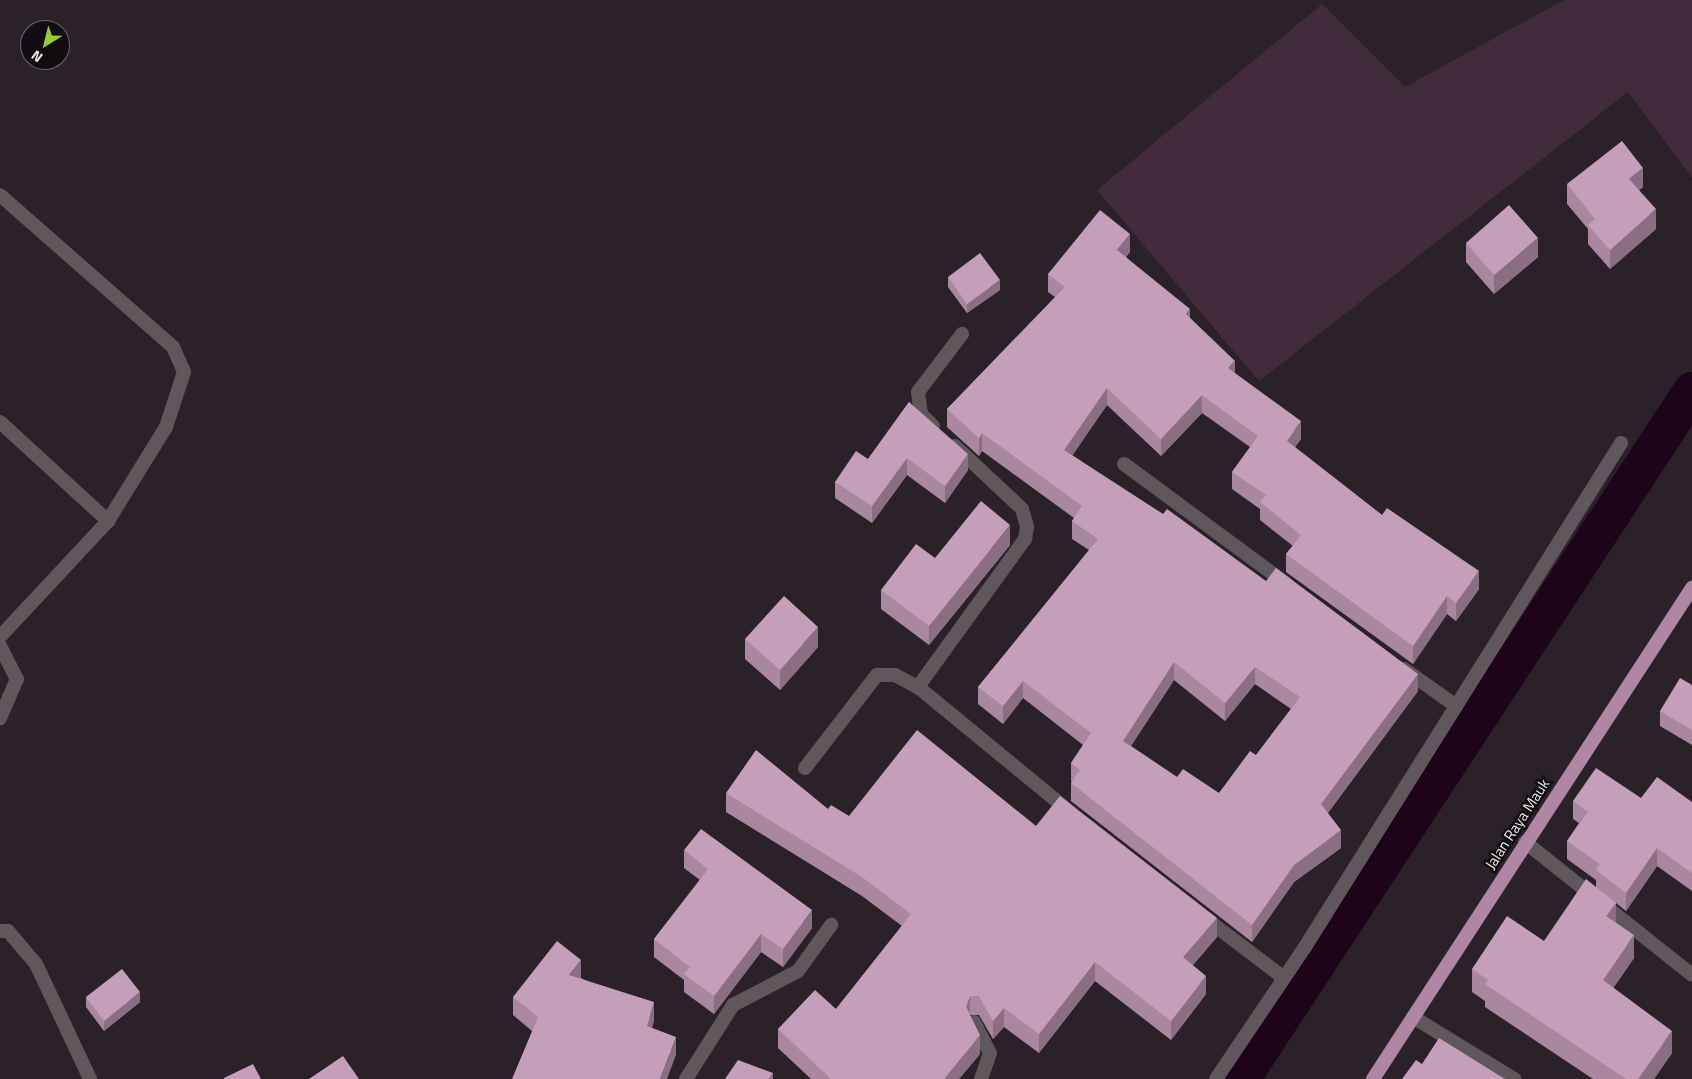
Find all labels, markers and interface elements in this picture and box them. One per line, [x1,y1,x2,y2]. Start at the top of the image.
north arrow [20,20,70,70]
text: N [26,45,47,68]
street label: Jalan Raya Mauk [1481,775,1553,873]

